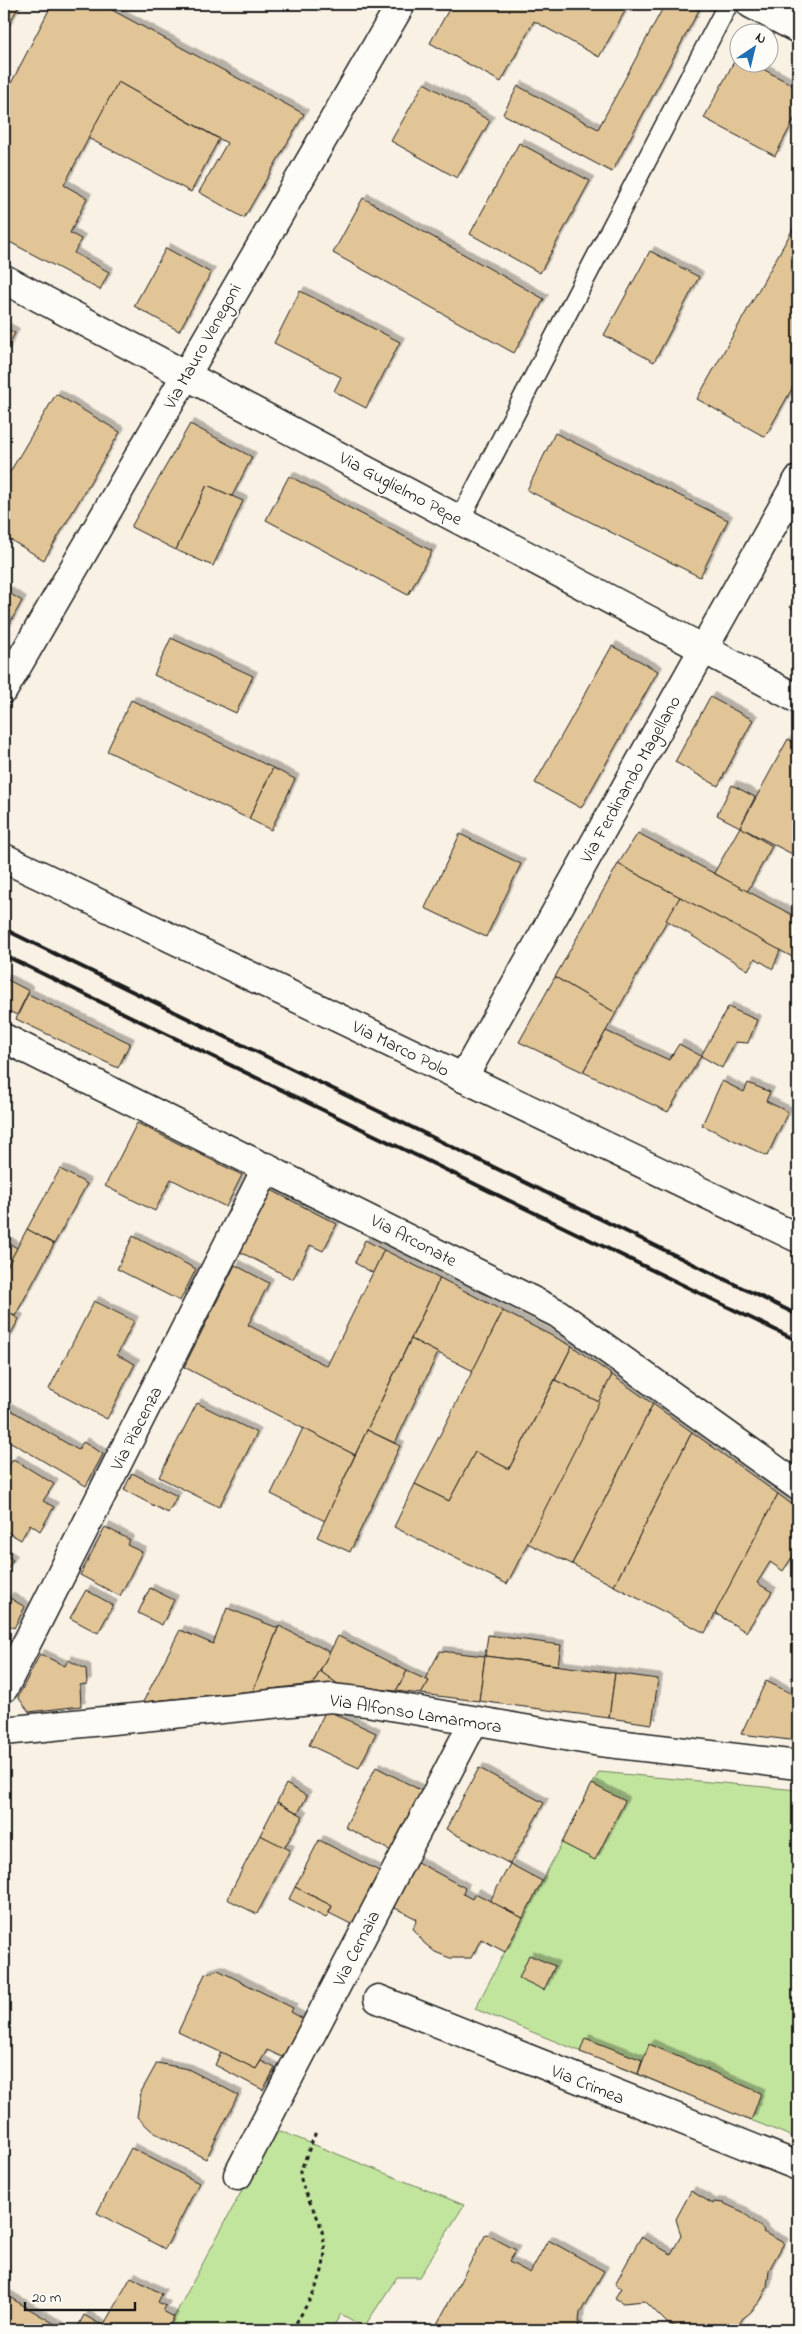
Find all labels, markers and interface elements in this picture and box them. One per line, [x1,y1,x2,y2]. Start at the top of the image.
north arrow [730,22,780,72]
text: N [751,27,770,50]
street label: Via Mauro Venegoni [158,279,250,416]
street label: Via Guglielmo Pepe [332,446,467,535]
street label: Via Ferdinando Magellano [574,692,690,870]
street label: Via Marco Polo [346,1015,453,1085]
street label: Via Arconate [365,1209,462,1275]
street label: Via Piacenza [105,1382,170,1476]
street label: Via Alfonso Lamarmora [327,1688,504,1741]
street label: Via Cernaia [327,1907,388,1992]
street label: Via Crimea [546,2059,628,2112]
scale bar [25,2279,135,2311]
text: 20 m [32,2287,62,2309]

